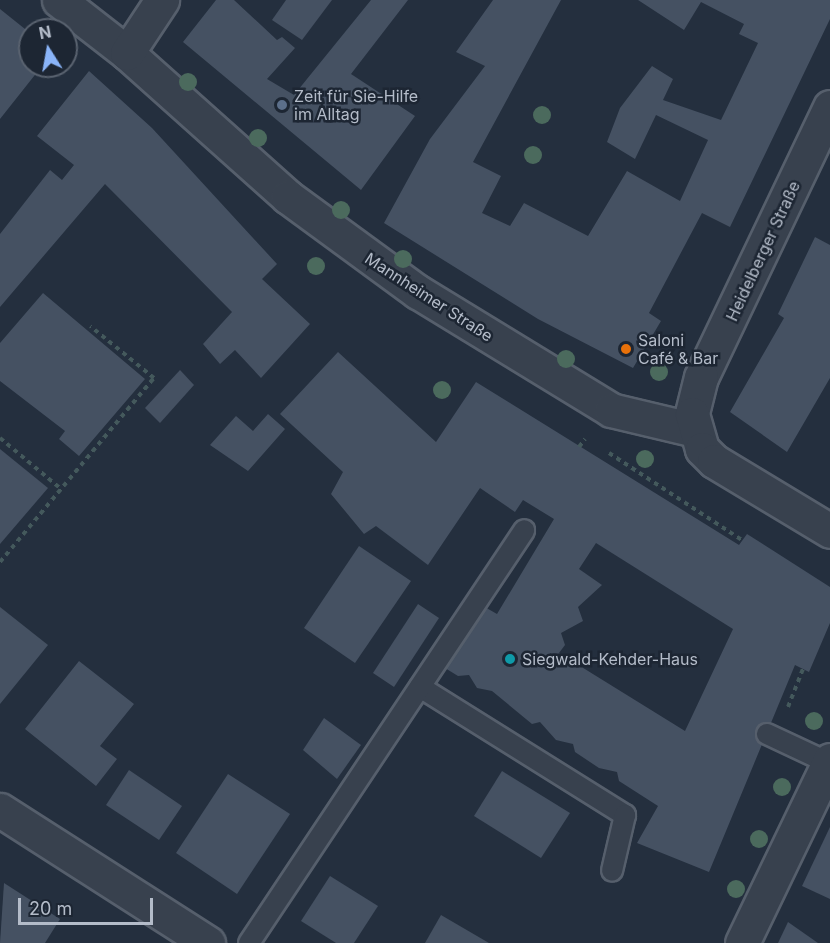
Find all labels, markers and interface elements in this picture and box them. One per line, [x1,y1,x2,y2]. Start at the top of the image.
north arrow [18,18,78,78]
text: N [37,21,53,43]
place label: Zeit für Sie-Hilfe im Alltag [294,86,418,124]
marker: Zeit für Sie-Hilfe im Alltag [275,98,289,112]
street label: Heidelberger Straße [722,178,804,324]
street label: Mannheimer Straße [361,248,497,346]
place label: Saloni Café & Bar [638,330,718,368]
marker: Saloni Café & Bar [619,342,633,356]
place label: Siegwald-Kehder-Haus [522,649,698,669]
marker: Siegwald-Kehder-Haus [503,652,517,666]
scale bar [21,886,156,924]
text: 20 m [29,898,72,919]

